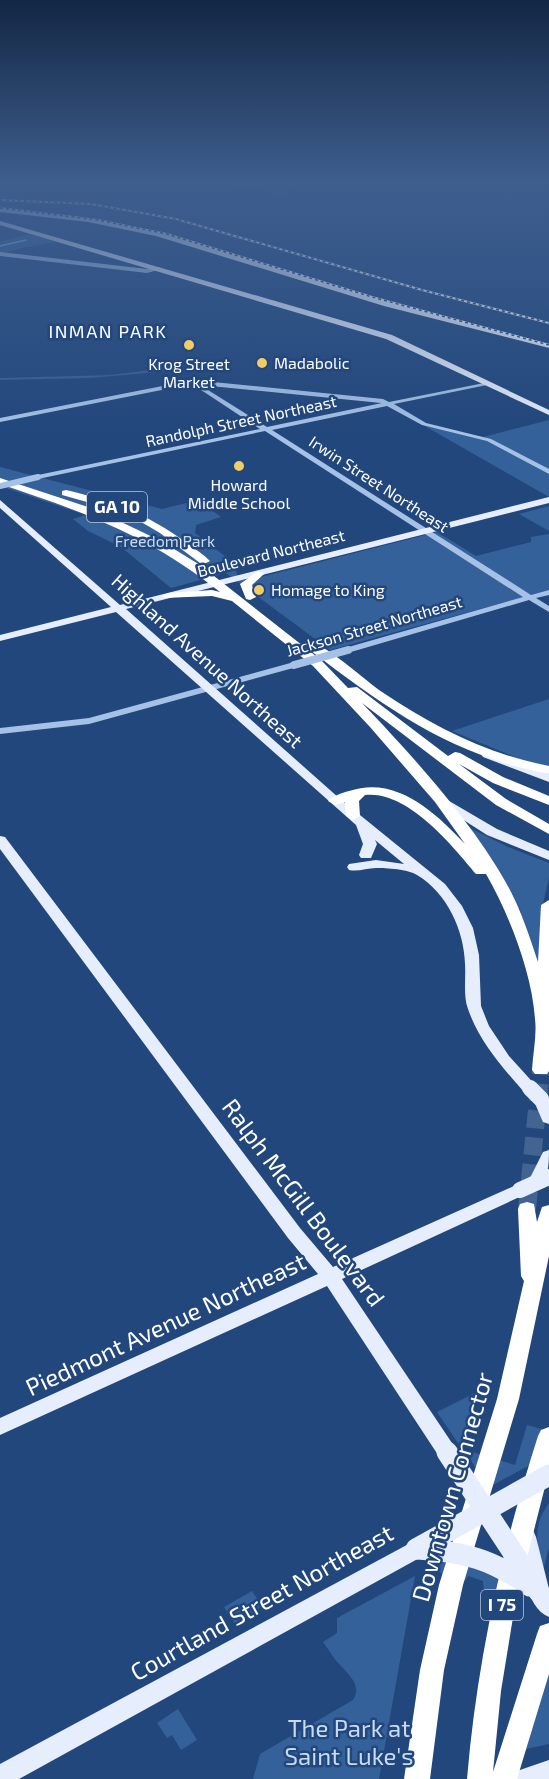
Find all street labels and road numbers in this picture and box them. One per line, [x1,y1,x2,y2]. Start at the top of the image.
street label: Randolph Street Northeast [144,391,338,450]
street label: Irwin Street Northeast [306,431,453,536]
road number: GA 10 [87,492,147,522]
street label: Boulevard Northeast [195,525,347,580]
street label: Highland Avenue Northeast [107,568,308,753]
street label: Jackson Street Northeast [284,591,464,660]
street label: Ralph McGill Boulevard [217,1093,392,1312]
street label: Piedmont Avenue Northeast [21,1246,310,1401]
street label: Downtown Connector [405,1368,498,1605]
street label: Courtland Street Northeast [125,1517,398,1686]
road number: I 75 [481,1590,523,1620]

